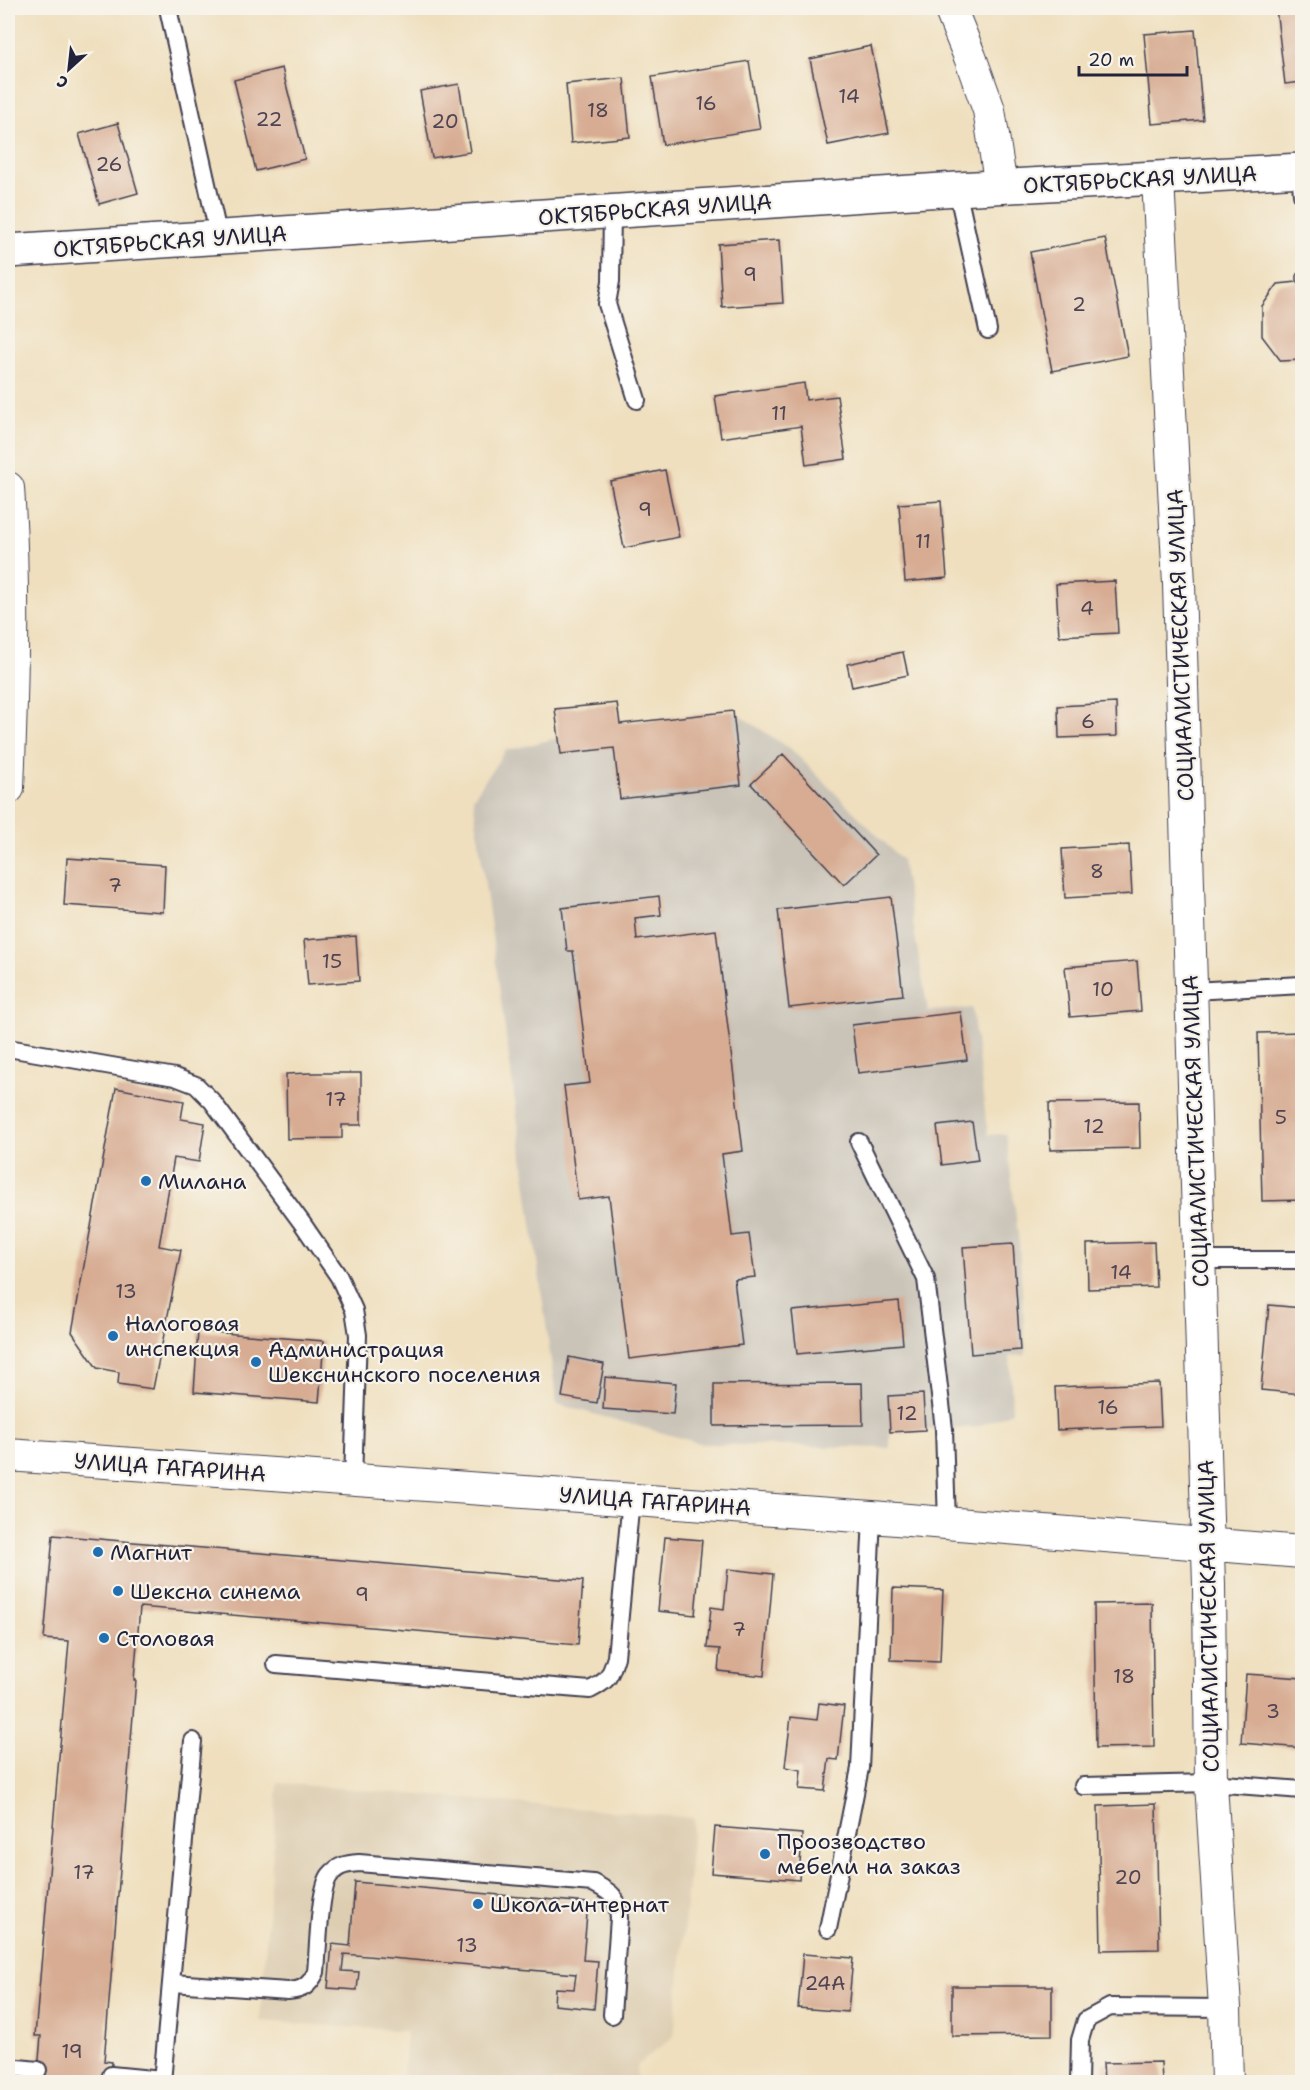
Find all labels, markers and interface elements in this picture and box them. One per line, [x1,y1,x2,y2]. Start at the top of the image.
north arrow [39,39,99,99]
scale bar [1079,39,1187,77]
text: 20 m [1088,48,1134,72]
text: С [53,70,72,94]
house number: 14 [838,83,860,109]
house number: 16 [695,90,717,116]
house number: 18 [587,97,609,123]
house number: 22 [256,106,283,132]
house number: 20 [431,108,459,134]
house number: 26 [95,151,123,177]
street label: ОКТЯБРЬСКАЯ УЛИЦА [1022,159,1258,200]
street label: ОКТЯБРЬСКАЯ УЛИЦА [537,187,773,232]
street label: ОКТЯБРЬСКАЯ УЛИЦА [52,219,288,264]
house number: 9 [743,261,757,287]
house number: 2 [1072,291,1086,317]
house number: 11 [771,400,787,426]
street label: СОЦИАЛИСТИЧЕСКАЯ УЛИЦА [1161,488,1200,802]
house number: 9 [638,496,652,522]
house number: 11 [915,528,931,554]
house number: 4 [1080,595,1094,621]
house number: 6 [1081,708,1095,734]
house number: 8 [1090,858,1104,884]
house number: 7 [108,872,122,898]
house number: 15 [322,948,342,974]
street label: СОЦИАЛИСТИЧЕСКАЯ УЛИЦА [1176,974,1215,1288]
house number: 10 [1092,976,1114,1002]
house number: 17 [325,1086,347,1112]
house number: 5 [1275,1104,1287,1130]
house number: 12 [1083,1113,1105,1139]
place label: Милана [158,1167,247,1196]
marker: Милана [139,1174,153,1188]
house number: 14 [1110,1259,1132,1285]
house number: 13 [115,1278,137,1304]
place label: Налоговая инспекция [125,1309,240,1363]
marker: Налоговая инспекция [106,1329,120,1343]
place label: Администрация Шекснинского поселения [268,1335,541,1389]
marker: Администрация Шекснинского поселения [249,1355,263,1369]
house number: 16 [1097,1394,1119,1420]
house number: 12 [896,1400,918,1426]
street label: УЛИЦА ГАГАРИНА [73,1446,267,1489]
street label: СОЦИАЛИСТИЧЕСКАЯ УЛИЦА [1191,1459,1226,1773]
street label: УЛИЦА ГАГАРИНА [558,1480,752,1523]
place label: Магнит [110,1538,193,1567]
marker: Магнит [91,1545,105,1559]
place label: Шексна синема [130,1577,301,1606]
house number: 9 [355,1581,369,1607]
marker: Шексна синема [111,1584,125,1598]
house number: 7 [732,1616,746,1642]
place label: Столовая [116,1624,215,1653]
marker: Столовая [97,1631,111,1645]
house number: 18 [1113,1663,1135,1689]
house number: 3 [1266,1698,1280,1724]
place label: Проозводство мебели на заказ [777,1827,961,1881]
marker: Проозводство мебели на заказ [758,1847,772,1861]
house number: 17 [73,1859,95,1885]
house number: 20 [1114,1864,1142,1890]
place label: Школа-интернат [490,1890,670,1919]
marker: Школа-интернат [471,1897,485,1911]
house number: 13 [456,1932,478,1958]
house number: 24А [804,1970,846,1996]
house number: 19 [61,2038,83,2064]

